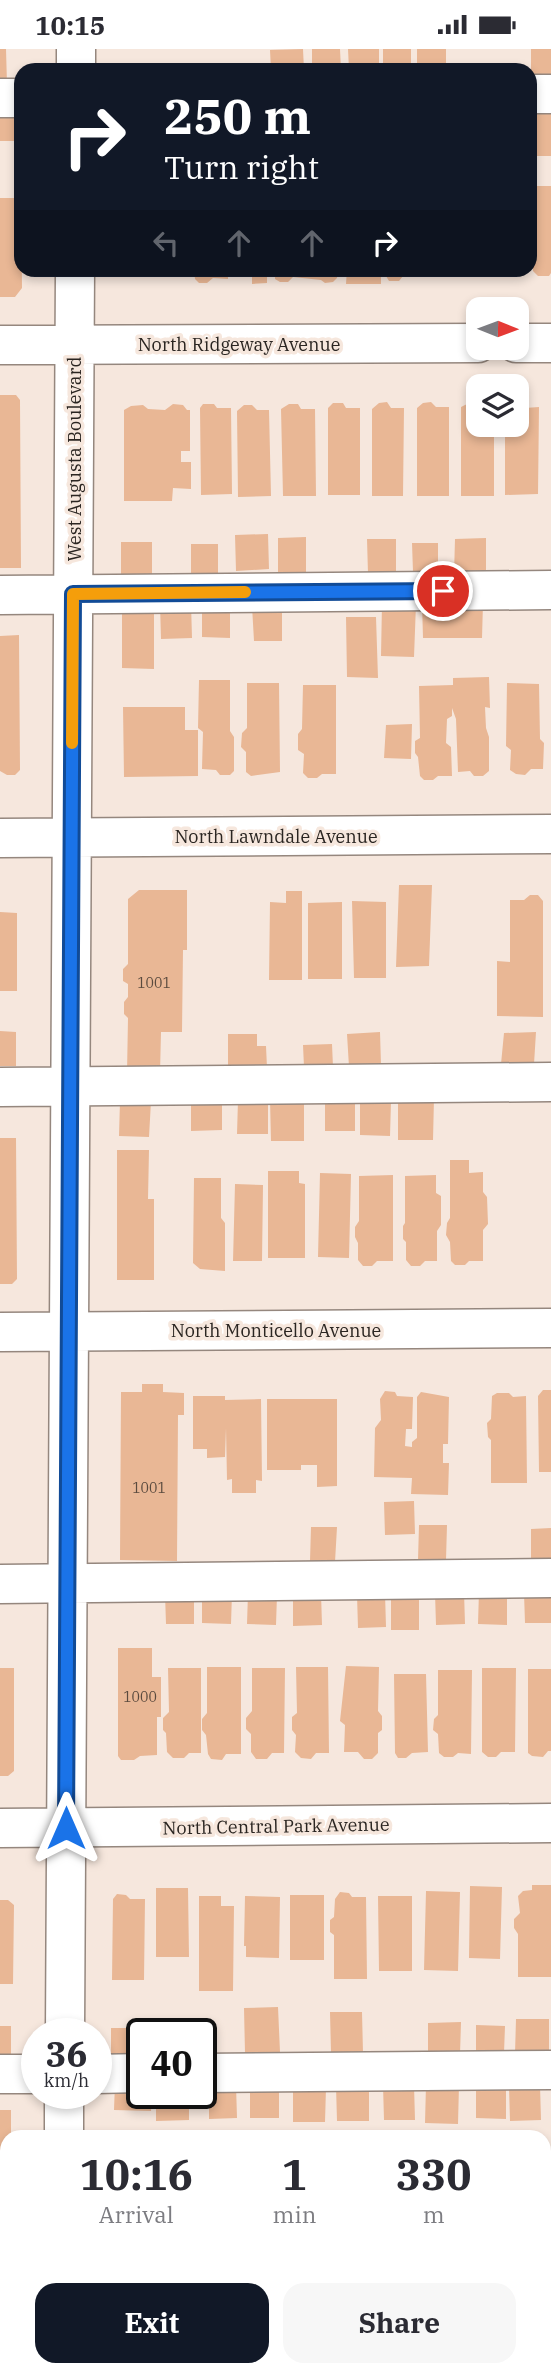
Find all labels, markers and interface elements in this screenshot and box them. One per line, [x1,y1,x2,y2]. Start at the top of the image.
text: 10:15 [35,8,105,42]
text: 250 m [164,84,311,147]
icon: right [49,91,140,182]
text: Turn right [164,146,319,188]
icon: left [147,224,185,262]
icon: ahead [220,224,258,262]
icon: ahead [293,224,331,262]
icon: right [366,224,404,262]
north arrow [466,297,528,361]
map controls [466,297,529,437]
street label: North Ridgeway Avenue [138,333,340,356]
street label: West Augusta Boulevard [63,356,86,562]
button: layers [466,374,529,437]
pin [413,561,473,621]
icon: arrive [424,572,462,610]
street label: North Lawndale Avenue [174,825,378,848]
house number: 1001 [137,974,171,992]
street label: North Monticello Avenue [171,1319,381,1342]
house number: 1001 [132,1479,166,1497]
house number: 1000 [123,1688,157,1706]
position arrow [29,1791,103,1865]
street label: North Central Park Avenue [162,1813,390,1839]
speed limit sign: 40 [126,2018,217,2109]
text: 36 [45,2031,88,2077]
text: km/h [44,2069,89,2092]
text: 10:16 [79,2147,193,2202]
text: 1 [282,2147,307,2202]
text: 330 [396,2147,471,2202]
text: Arrival [99,2199,174,2229]
text: min [273,2199,316,2229]
text: m [423,2199,445,2229]
button: Exit [35,2283,269,2363]
button: Share [283,2283,516,2363]

